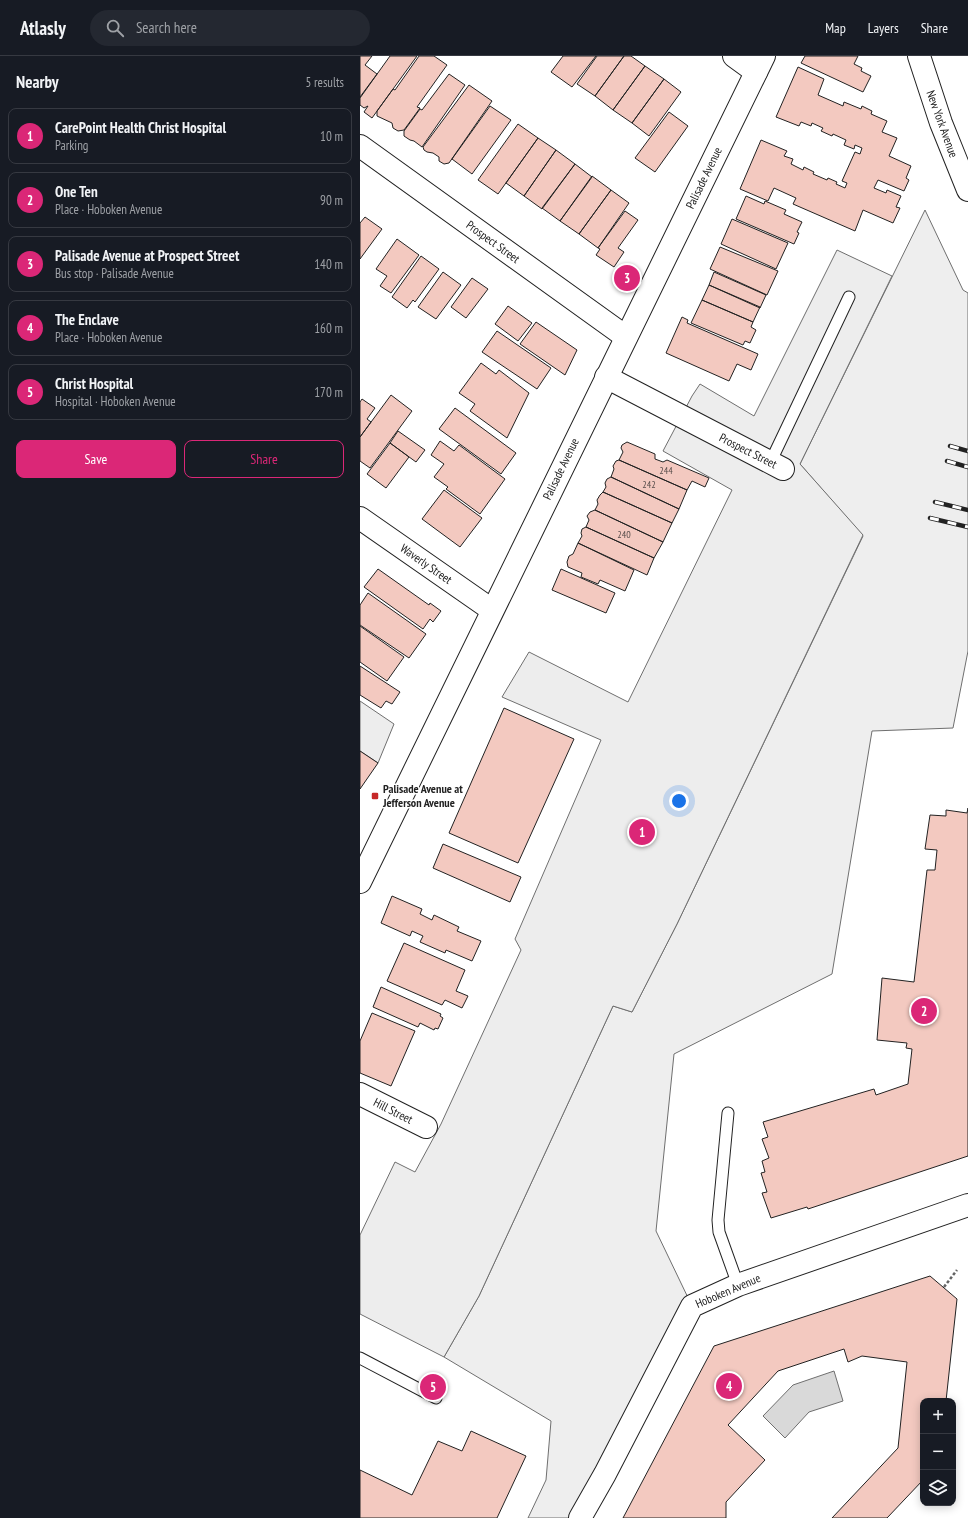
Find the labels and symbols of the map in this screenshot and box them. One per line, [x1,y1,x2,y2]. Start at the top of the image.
street label: New York Avenue [923,88,962,160]
street label: Palisade Avenue [682,144,725,211]
street label: Prospect Street [464,217,524,266]
pin: 3 [614,263,640,293]
street label: Prospect Street [717,430,780,472]
street label: Palisade Avenue [539,435,582,502]
house number: 244 [659,464,673,477]
house number: 242 [642,478,656,491]
house number: 240 [617,528,631,541]
street label: Waverly Street [398,540,456,587]
place label: Palisade Avenue at Jefferson Avenue [382,781,463,810]
marker: Palisade Avenue at Jefferson Avenue [370,791,380,801]
your location [669,791,689,811]
pin: 1 [629,817,655,847]
pin: 2 [911,996,937,1026]
street label: Hill Street [371,1094,416,1127]
street label: Hoboken Avenue [693,1270,763,1311]
pin: 4 [716,1371,742,1401]
pin: 5 [420,1372,446,1402]

